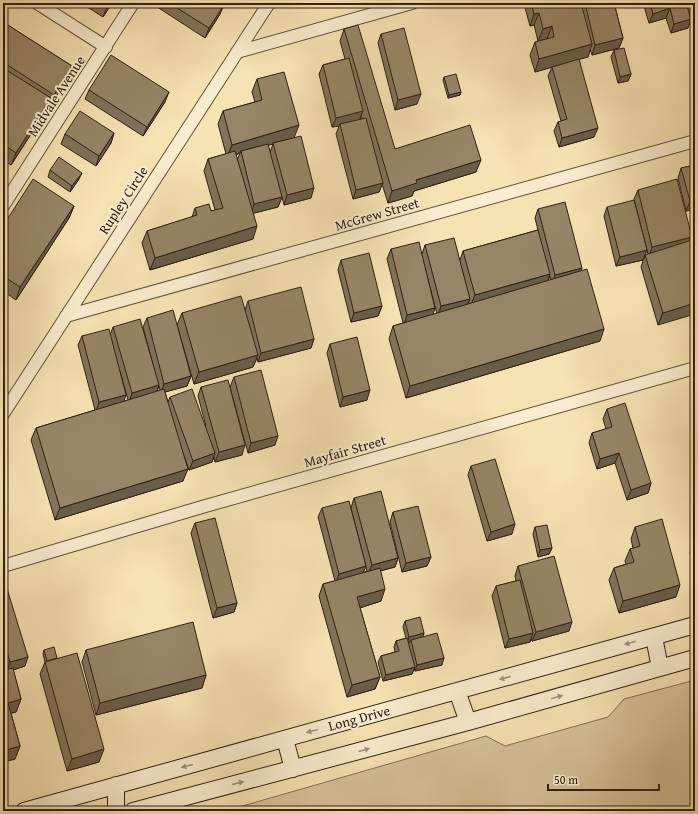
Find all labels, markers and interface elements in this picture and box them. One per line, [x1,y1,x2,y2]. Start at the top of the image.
street label: Midvale Avenue [22,51,90,140]
street label: Rupley Circle [94,162,153,238]
street label: McGrew Street [333,192,421,236]
street label: Mayfair Street [302,430,388,472]
one-way arrow [624,640,636,646]
one-way arrow [499,675,511,681]
one-way arrow [551,694,563,700]
street label: Long Drive [326,700,393,736]
one-way arrow [306,728,318,734]
one-way arrow [358,747,370,753]
one-way arrow [181,763,193,769]
scale bar [548,766,659,792]
text: 50 m [554,771,578,788]
one-way arrow [232,780,244,786]

